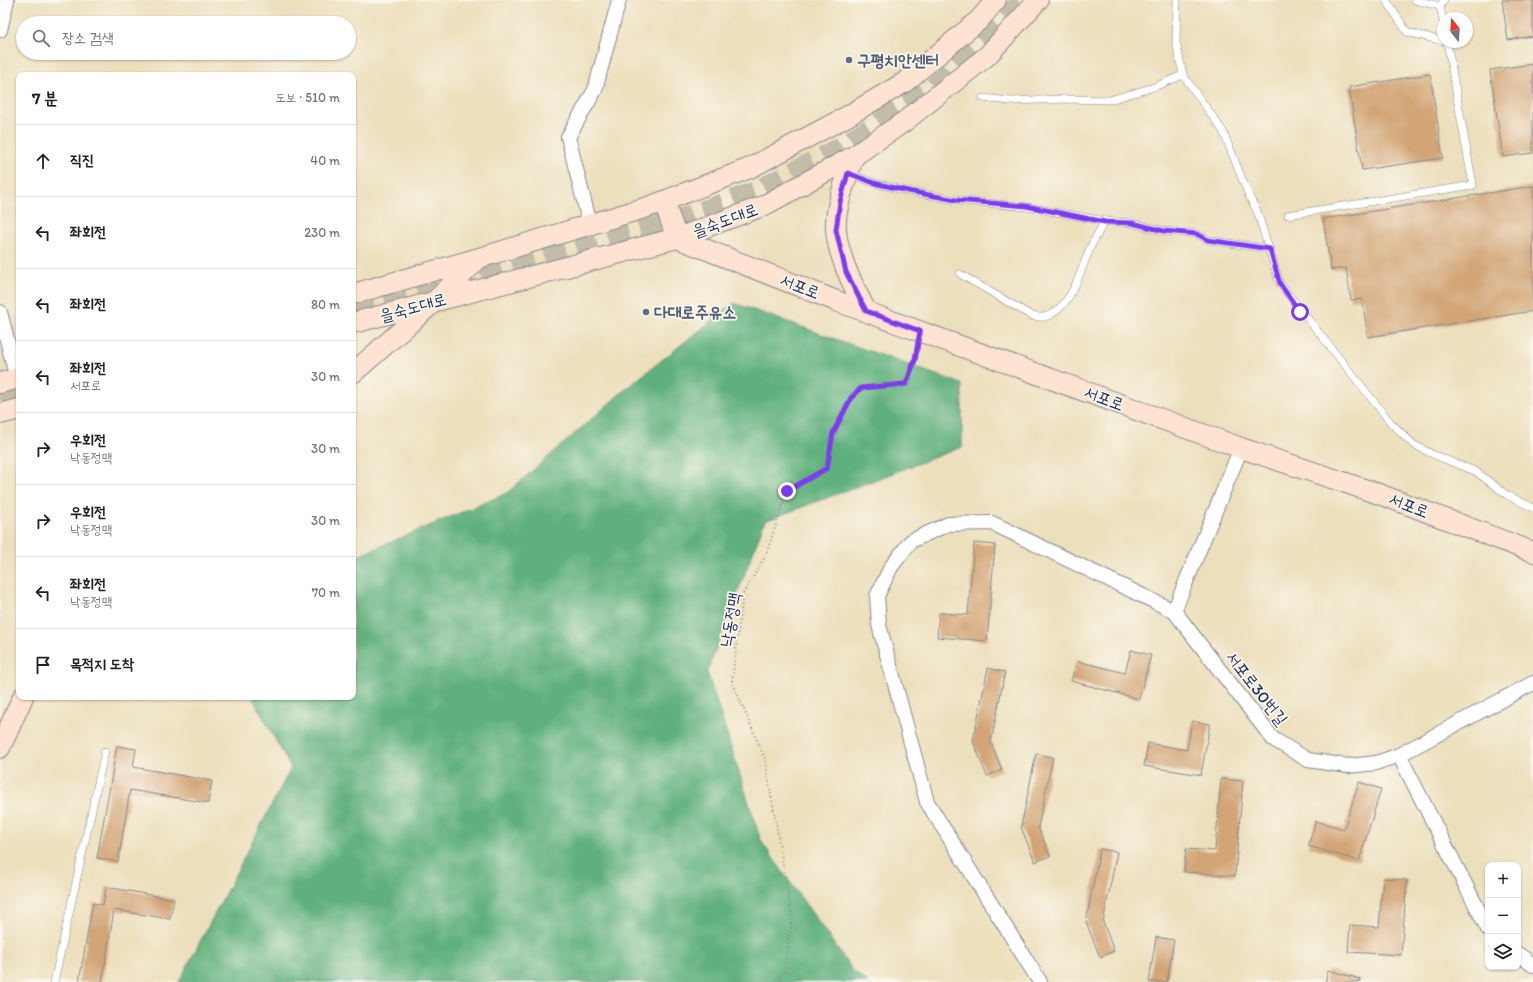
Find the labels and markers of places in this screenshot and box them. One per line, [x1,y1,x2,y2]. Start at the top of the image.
place label: 구평치안센터 [857,50,939,70]
marker: 구평치안센터 [844,55,854,65]
place label: 다대로주유소 [654,302,736,322]
marker: 다대로주유소 [641,307,651,317]

